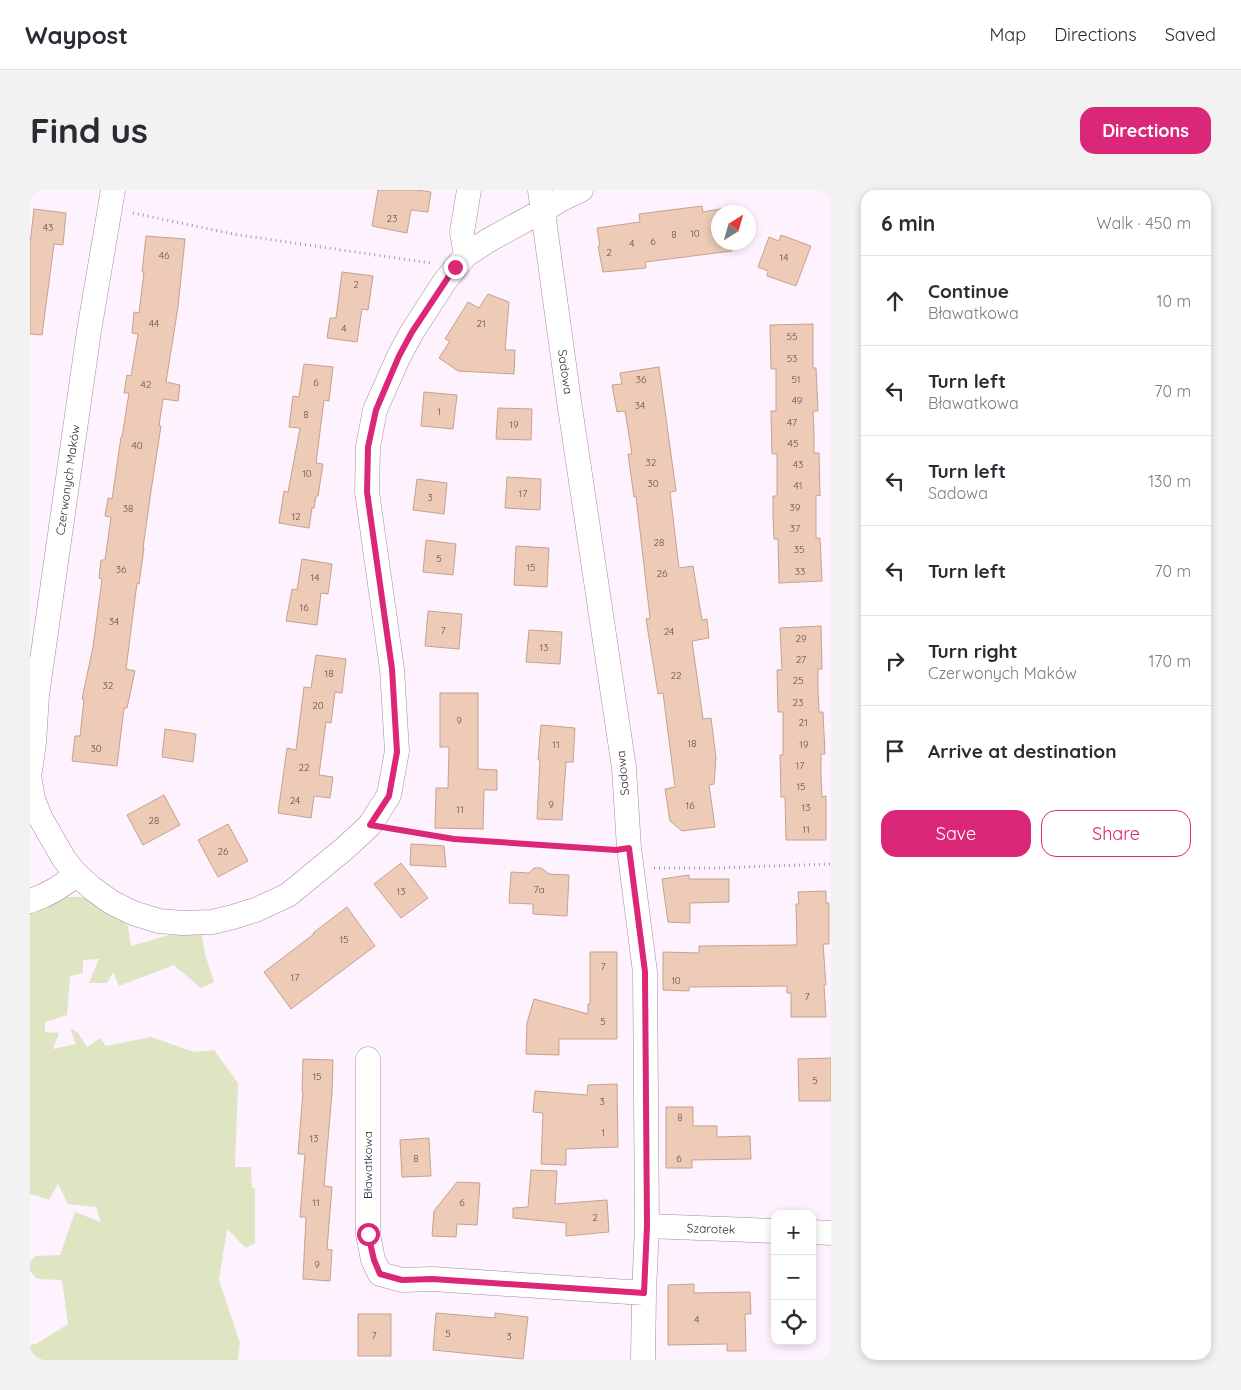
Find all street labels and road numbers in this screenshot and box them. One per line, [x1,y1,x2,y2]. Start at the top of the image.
street label: Sadowa [555,349,576,395]
street label: Czerwonych Maków [52,424,83,536]
street label: Sadowa [613,750,632,796]
street label: Bławatkowa [360,1131,375,1199]
street label: Szarotek [686,1220,736,1237]

